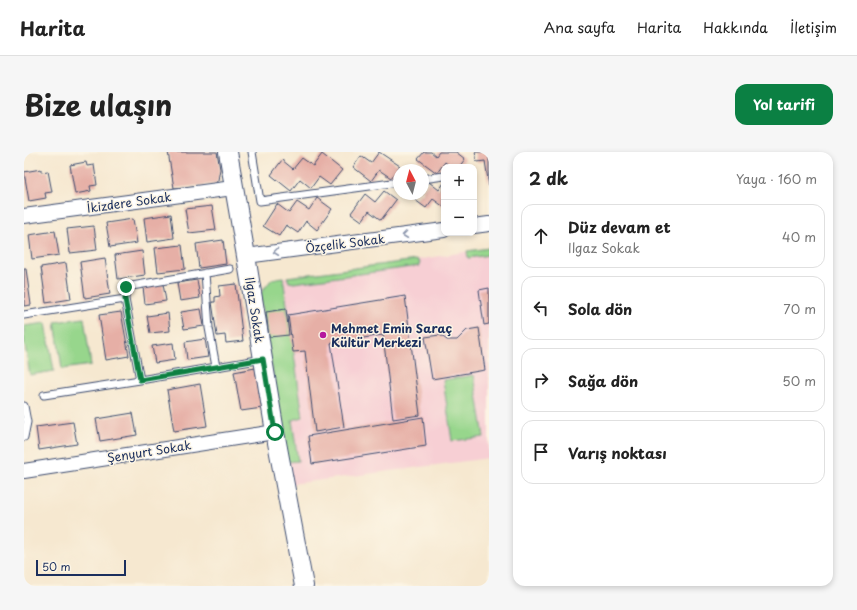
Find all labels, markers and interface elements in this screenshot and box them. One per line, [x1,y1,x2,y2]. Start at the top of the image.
text: Harita [20,14,85,42]
text: Ana sayfa [544,17,615,38]
text: Harita [637,17,681,38]
text: Hakkında [703,17,768,38]
text: İletişim [790,17,837,38]
text: Bize ulaşın [24,83,172,126]
button: Yol tarifi [735,84,833,125]
north arrow [393,164,429,200]
map controls [441,164,477,236]
button: + [441,164,477,200]
text: 2 dk [529,165,568,191]
text: Yaya · 160 m [736,169,817,188]
street label: İkizdere Sokak [86,187,172,217]
button: − [441,200,477,236]
text: Düz devam et [568,215,671,238]
icon: ahead [530,225,552,247]
text: 40 m [782,227,816,246]
street label: Özçelik Sokak [304,229,386,257]
one-way arrow [402,230,408,239]
text: Ilgaz Sokak [568,238,640,257]
one-way arrow [273,247,279,256]
street label: Ilgaz Sokak [241,276,269,344]
route end [117,278,135,296]
icon: left [530,297,552,319]
text: Sola dön [568,297,632,320]
text: 70 m [783,299,816,318]
place label: Mehmet Emin Saraç Kültür Merkezi [331,319,453,351]
marker: Mehmet Emin Saraç Kültür Merkezi [318,330,328,340]
icon: right [530,369,552,391]
text: Sağa dön [568,369,638,392]
text: 50 m [782,371,816,390]
route start [266,423,284,441]
street label: Şenyurt Sokak [106,435,193,467]
icon: arrive [530,441,552,463]
text: Varış noktası [568,441,667,464]
scale bar [36,558,126,577]
text: 50 m [42,558,71,575]

